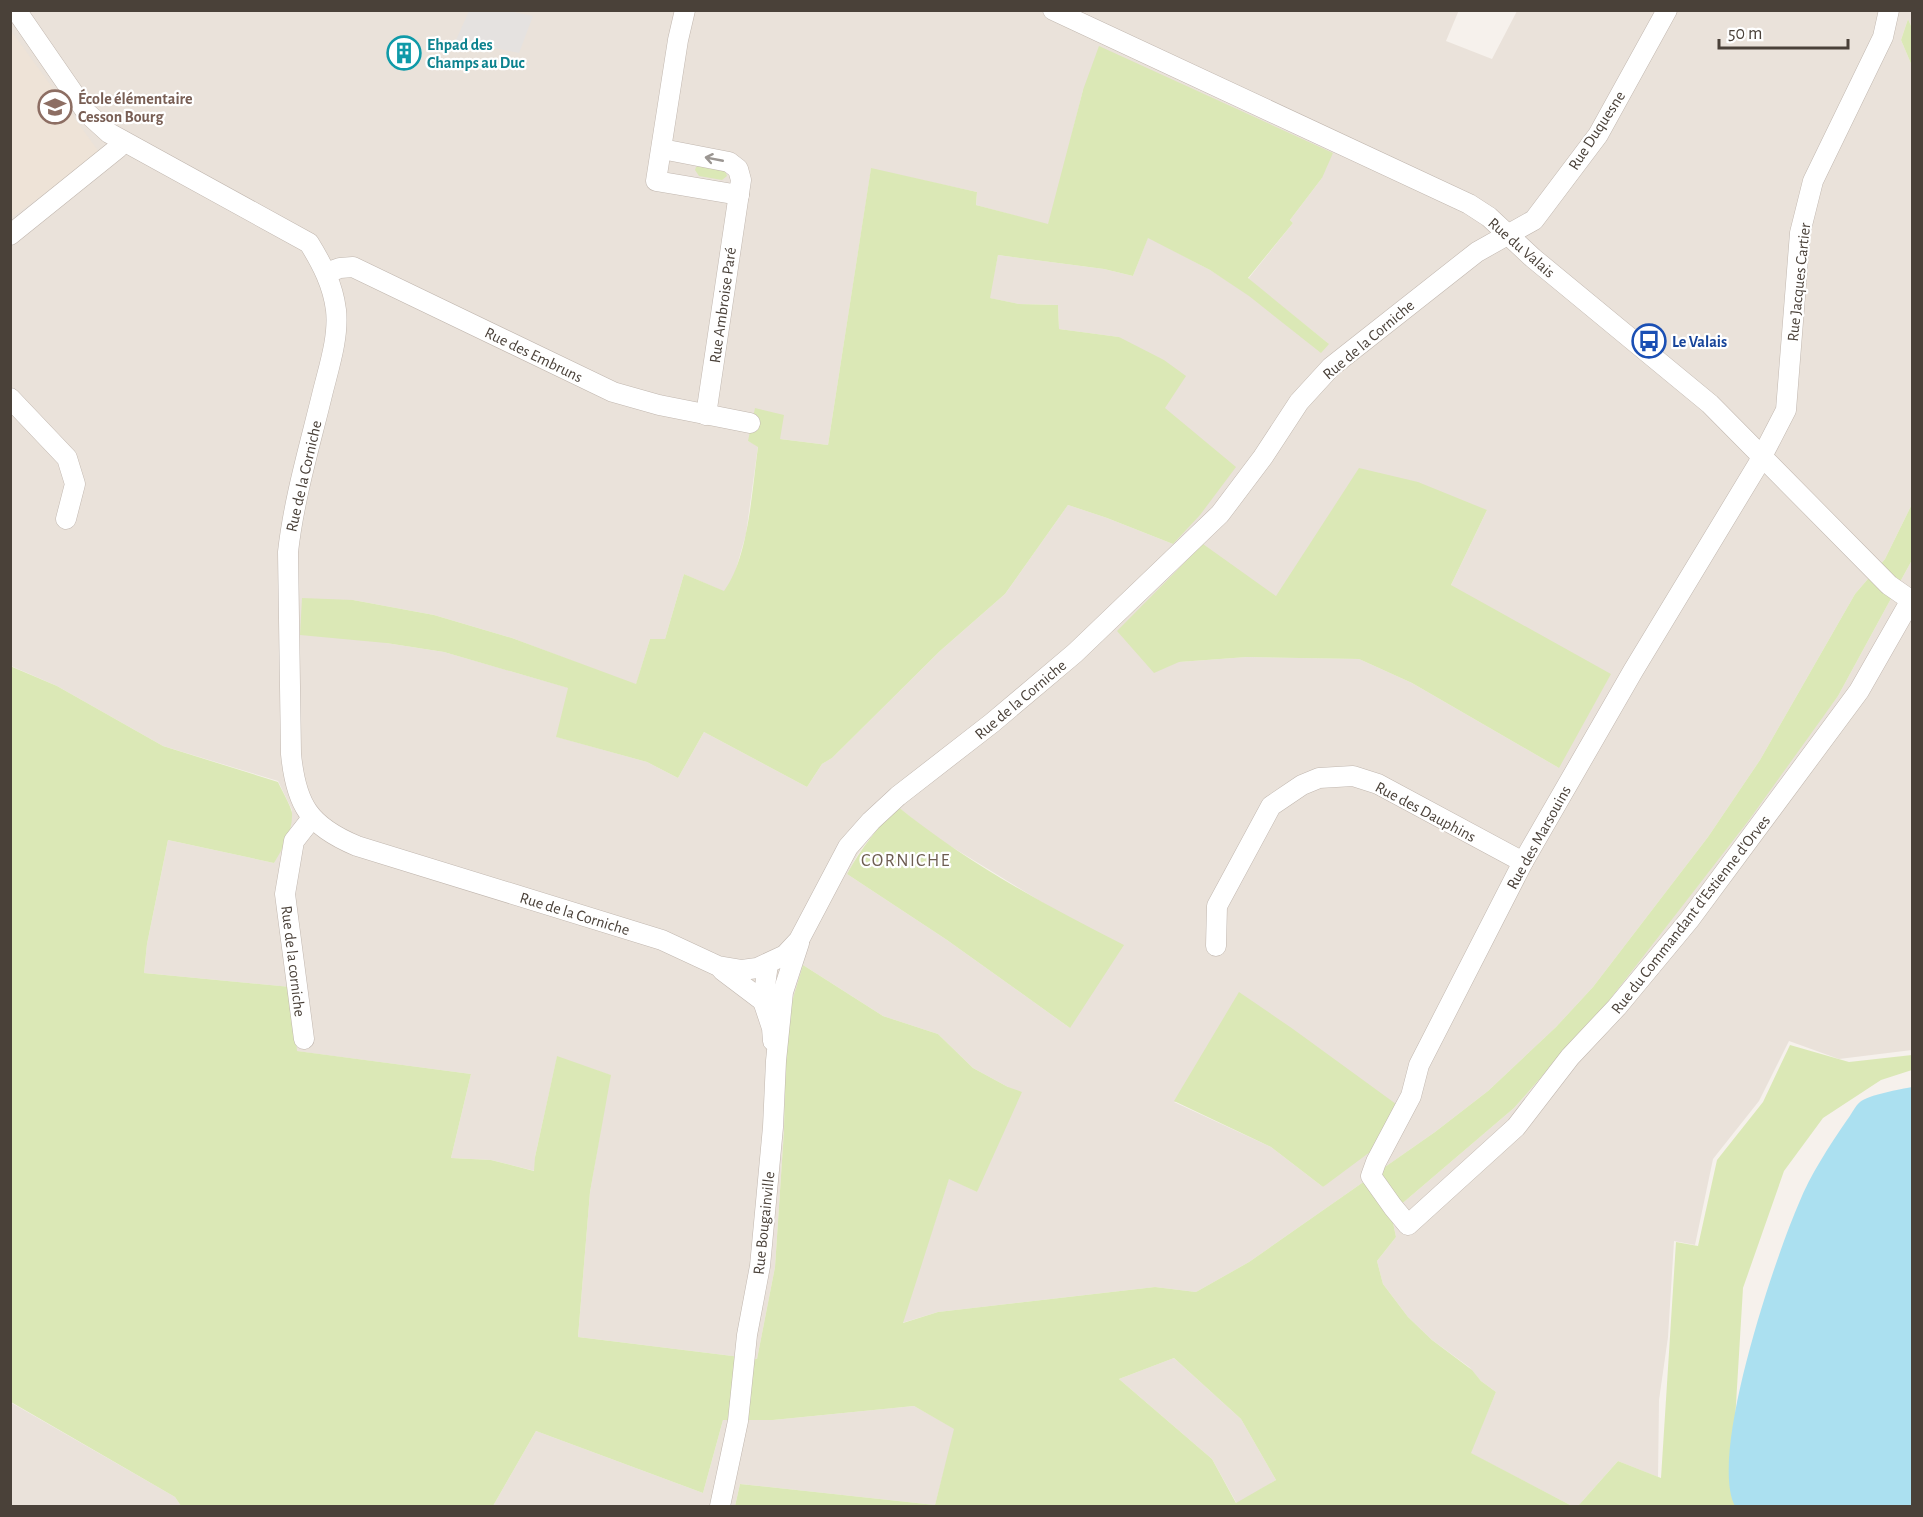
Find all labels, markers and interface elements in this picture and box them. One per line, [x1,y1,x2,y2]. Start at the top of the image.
scale bar [1719,12,1848,50]
text: 50 m [1728,25,1762,43]
building icon: Ehpad des Champs au Duc [386,35,422,71]
place label: Ehpad des Champs au Duc [427,37,525,71]
place label: École élémentaire Cesson Bourg [78,88,193,125]
street label: Rue Duquesne [1566,88,1628,173]
school or university icon: École élémentaire Cesson Bourg [37,89,73,125]
one-way arrow [705,153,725,164]
street label: Rue du Valais [1485,215,1558,281]
street label: Rue Jacques Cartier [1785,221,1813,342]
street label: Rue Ambroise Paré [707,246,739,364]
street label: Rue de la Corniche [1320,297,1417,382]
bus stop icon: Le Valais [1631,323,1667,359]
street label: Rue des Embruns [482,324,585,386]
place label: Le Valais [1672,334,1727,350]
street label: Rue de la Corniche [283,419,325,533]
street label: Rue de la Corniche [972,657,1069,742]
street label: Rue des Dauphins [1373,779,1479,845]
street label: Rue des Marsouins [1504,783,1574,892]
street label: Rue du Commandant d'Estienne d'Orves [1608,812,1773,1017]
district label: CORNICHE [861,852,951,870]
street label: Rue de la Corniche [518,890,631,938]
street label: Rue de la corniche [278,905,308,1018]
street label: Rue Bougainville [751,1171,777,1276]

